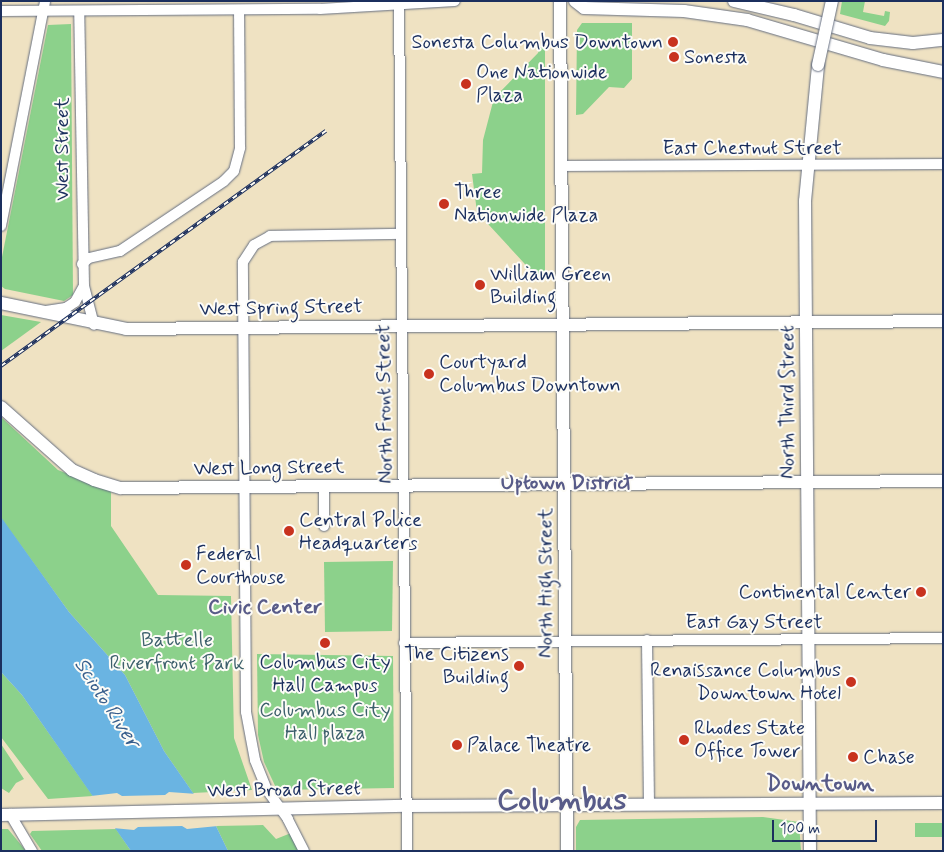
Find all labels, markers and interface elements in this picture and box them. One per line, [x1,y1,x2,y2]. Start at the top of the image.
place label: Sonesta Columbus Downtown [404,30,663,54]
marker: Sonesta Columbus Downtown [667,36,679,48]
place label: Sonesta [684,45,748,69]
marker: Sonesta [668,51,680,63]
place label: One Nationwide Plaza [476,60,606,107]
marker: One Nationwide Plaza [460,78,472,90]
street label: West Street [50,97,74,201]
street label: East Chestnut Street [663,136,841,160]
place label: Three Nationwide Plaza [454,180,598,227]
marker: Three Nationwide Plaza [438,198,450,210]
place label: William Green Building [490,262,616,309]
marker: William Green Building [474,279,486,291]
street label: West Spring Street [200,295,362,321]
street label: North Third Street [776,323,800,481]
street label: North Front Street [372,325,398,483]
place label: Courtyard Columbus Downtown [439,350,629,397]
marker: Courtyard Columbus Downtown [423,368,435,380]
street label: West Long Street [193,455,345,481]
district label: Uptown District [501,470,633,496]
place label: Central Police Headquarters [299,508,419,555]
street label: North High Street [534,508,558,658]
marker: Central Police Headquarters [283,525,295,537]
place label: Federal Courthouse [196,542,286,589]
marker: Federal Courthouse [180,559,192,571]
place label: Continental Center [742,580,911,604]
marker: Continental Center [915,586,927,598]
district label: Civic Center [208,594,322,620]
street label: East Gay Street [686,610,822,634]
park label: Battelle Riverfront Park [111,629,243,676]
marker: Columbus City Hall Campus [319,637,331,649]
place label: The Citizens Building [403,642,509,689]
place label: Columbus City Hall Campus [261,651,389,698]
water label: Scioto River [69,653,145,753]
place label: Renaissance Columbus Downtown Hotel [647,658,841,705]
marker: The Citizens Building [513,660,525,672]
marker: Renaissance Columbus Downtown Hotel [845,676,857,688]
park label: Columbus City Hall plaza [261,699,389,746]
place label: Rhodes State Office Tower [694,716,803,763]
place label: Palace Theatre [467,733,591,757]
marker: Rhodes State Office Tower [678,734,690,746]
marker: Palace Theatre [451,739,463,751]
place label: Chase [863,745,915,769]
marker: Chase [847,751,859,763]
district label: Downtown [766,772,874,798]
street label: West Broad Street [205,777,363,803]
district label: Columbus [497,783,627,819]
scale bar [774,810,879,842]
text: 100 m [780,819,820,839]

